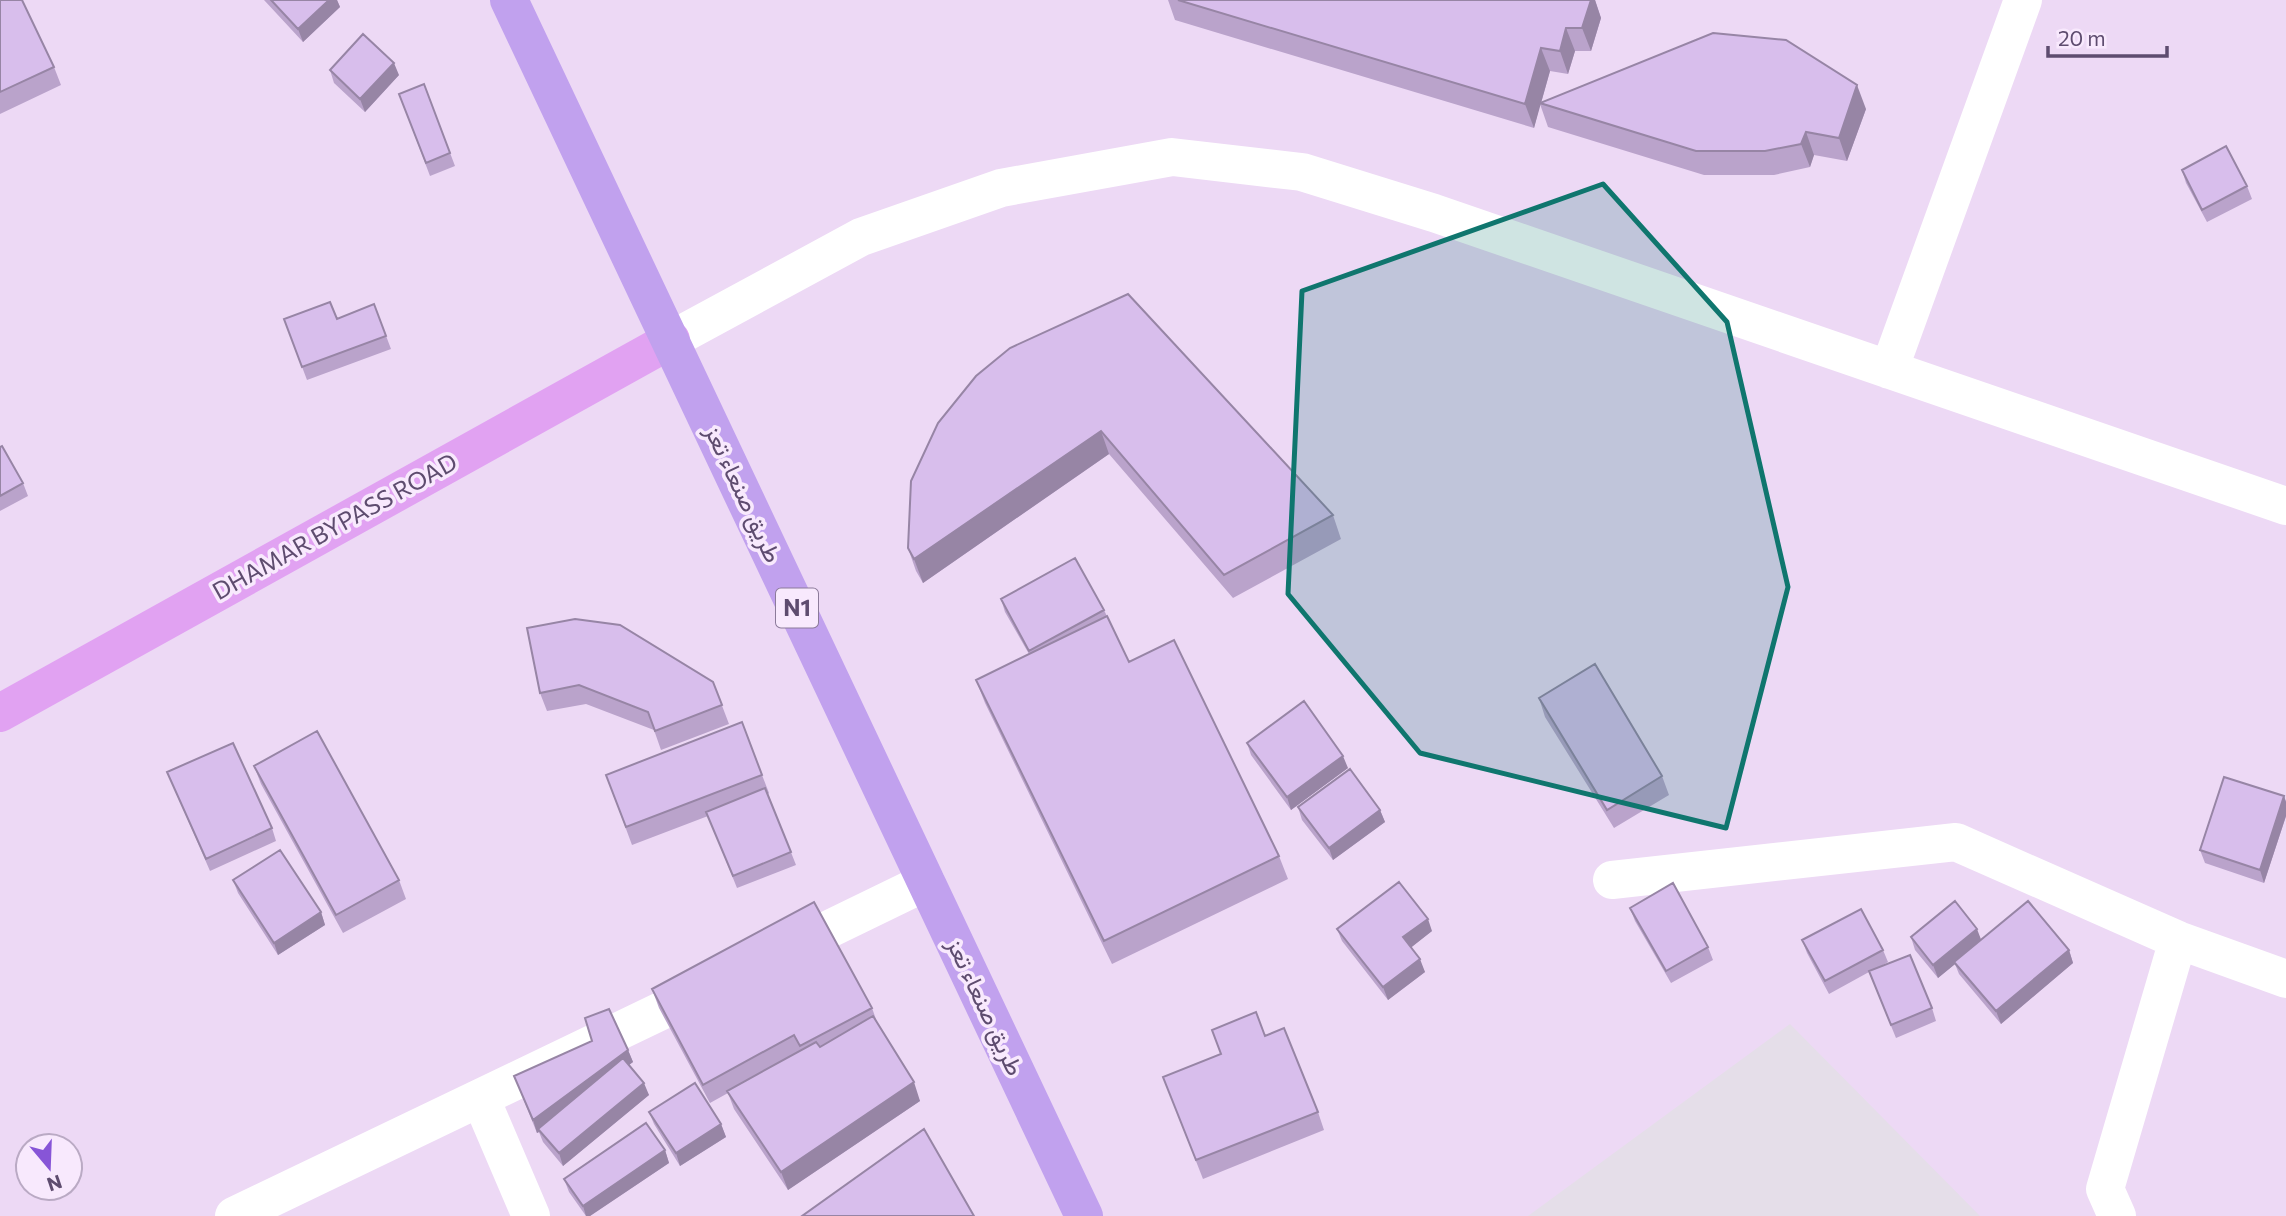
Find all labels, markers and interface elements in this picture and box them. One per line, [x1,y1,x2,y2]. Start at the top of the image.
scale bar [2048,14,2167,58]
text: 20 m [2058,25,2106,50]
street label: طريق صنعاء تعز [698,419,789,568]
street label: DHAMAR BYPASS ROAD [207,446,462,605]
road number: N1 [776,588,818,628]
street label: طريق صنعاء تعز [940,932,1031,1081]
north arrow [14,1132,84,1202]
text: N [44,1170,65,1197]

